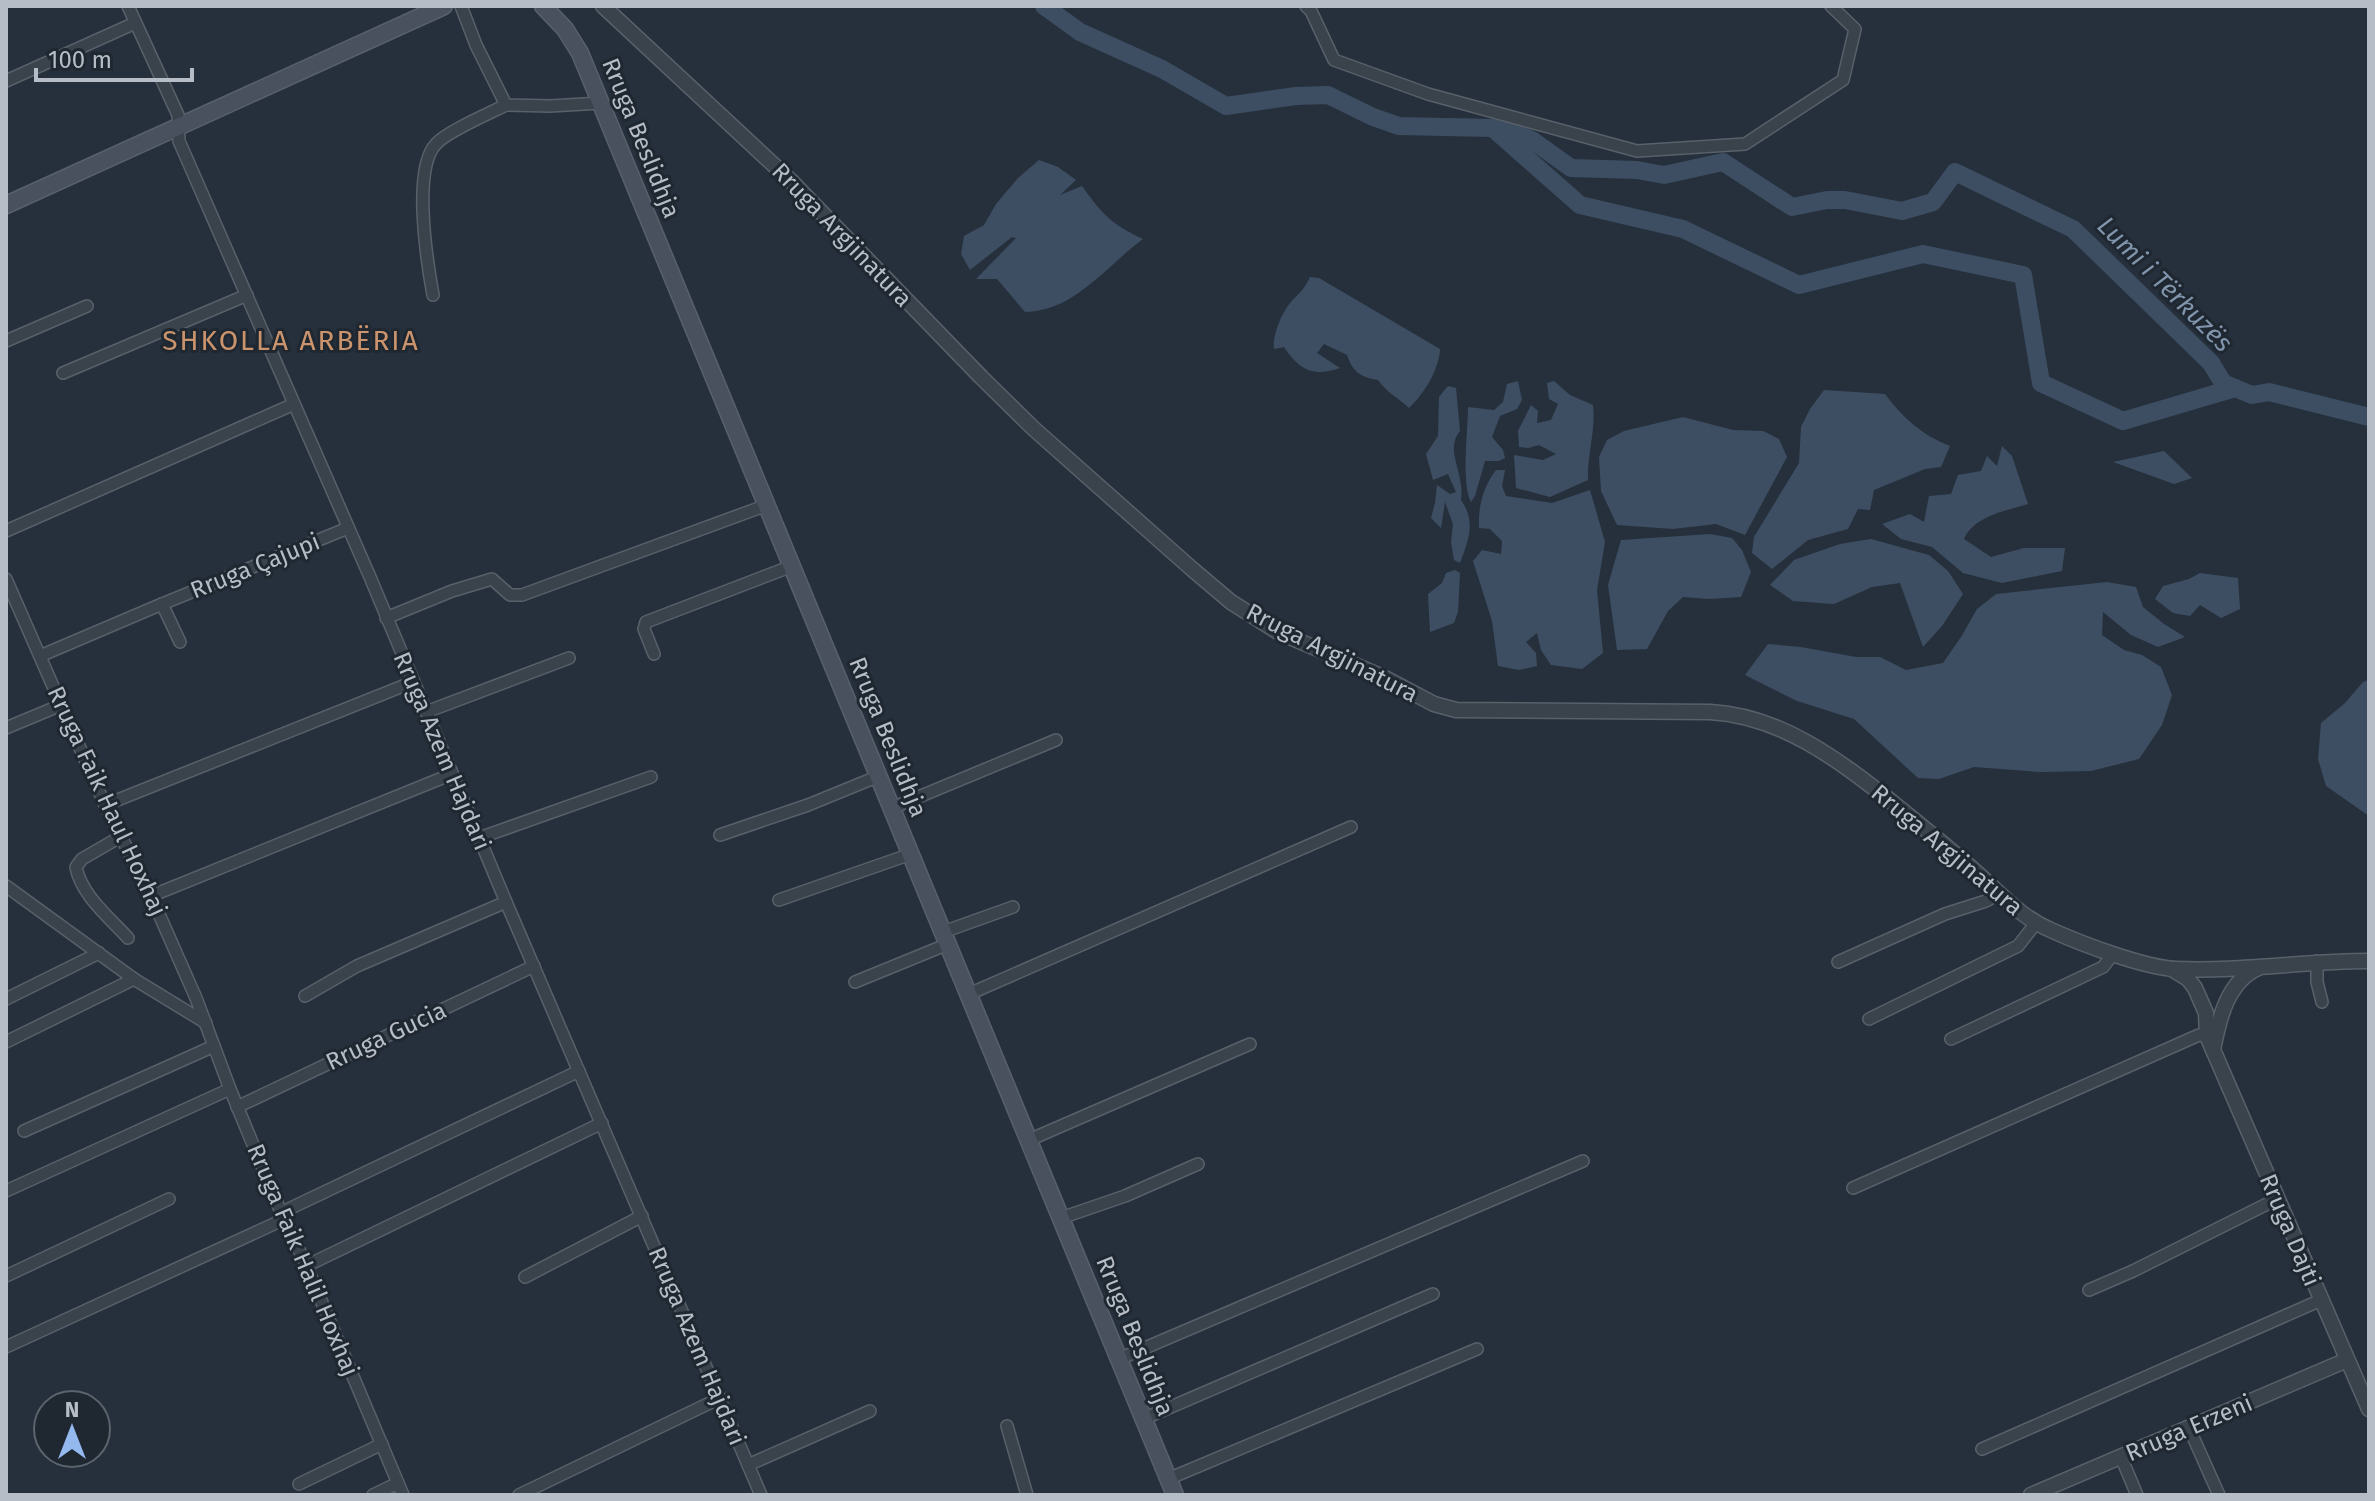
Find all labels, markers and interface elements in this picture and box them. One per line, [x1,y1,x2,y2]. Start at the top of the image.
scale bar [36,32,192,82]
text: 100 m [48,46,112,74]
street label: Rruga Beslidhja [596,54,686,222]
street label: Rruga Argjinatura [766,157,918,313]
water label: Lumi i Tërkuzës [2091,210,2239,358]
district label: SHKOLLA ARBËRIA [162,324,420,357]
street label: Rruga Çajupi [186,527,324,605]
street label: Rruga Argjinatura [1241,598,1423,708]
street label: Rruga Azem Hajdari [388,648,496,854]
street label: Rruga Beslidhja [843,653,933,821]
street label: Rruga Faik Haul Hoxhaj [41,682,173,920]
street label: Rruga Argjinatura [1866,779,2028,921]
street label: Rruga Gucia [321,996,451,1076]
street label: Rruga Faik Halil Hoxhaj [241,1140,365,1380]
street label: Rruga Dajti [2254,1170,2326,1290]
street label: Rruga Azem Hajdari [643,1243,751,1449]
street label: Rruga Beslidhja [1090,1252,1180,1420]
north arrow [32,1389,112,1469]
street label: Rruga Erzeni [2121,1389,2257,1467]
text: N [65,1396,79,1423]

